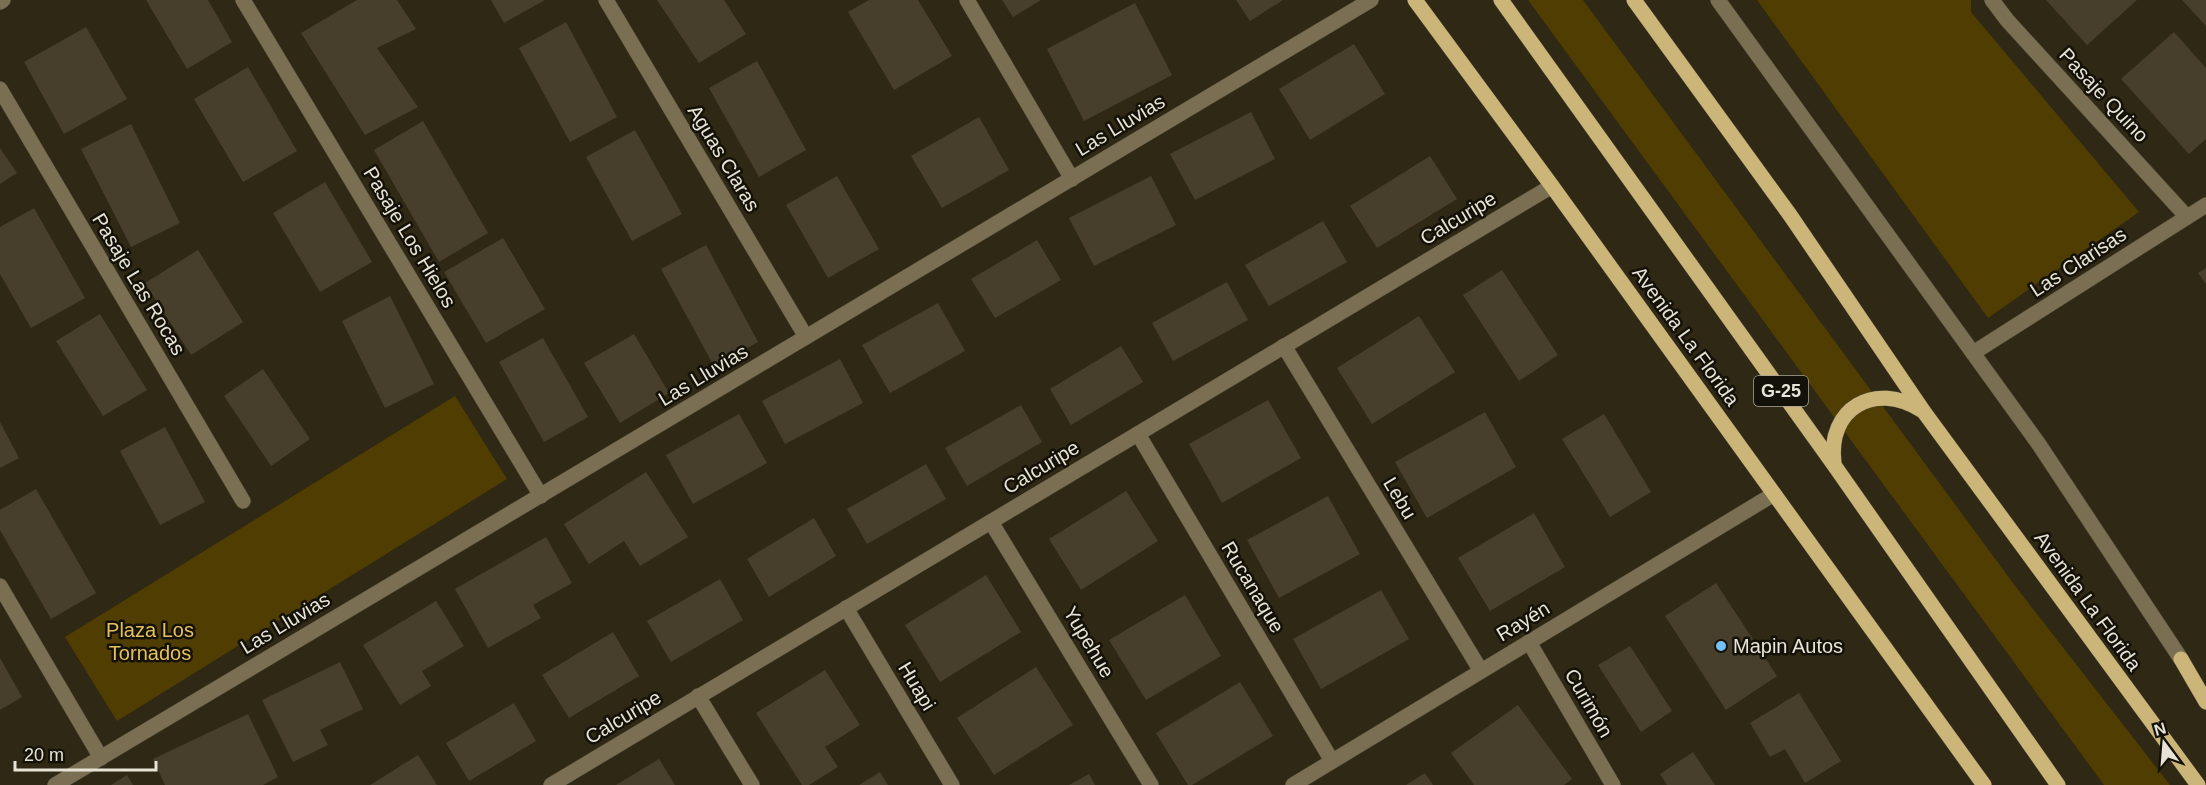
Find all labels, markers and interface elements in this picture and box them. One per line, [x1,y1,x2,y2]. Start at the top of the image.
street label: Pasaje Quino [2055,44,2153,146]
street label: Las Lluvias [1071,90,1169,160]
street label: Aguas Claras [684,101,764,215]
street label: Pasaje Los Hielos [359,163,461,311]
street label: Calcuripe [1416,187,1500,249]
street label: Pasaje Las Rocas [88,209,190,359]
street label: Las Clarisas [2026,223,2130,301]
street label: Avenida La Florida [1628,262,1744,410]
street label: Las Lluvias [654,340,752,410]
road number: G-25 [1754,376,1808,406]
street label: Calcuripe [999,436,1083,498]
street label: Lebu [1379,473,1421,523]
street label: Avenida La Florida [2030,527,2146,675]
street label: Rucanaque [1217,537,1289,637]
street label: Las Lluvias [236,588,334,658]
street label: Rayén [1493,597,1553,645]
street label: Yupehue [1059,602,1119,682]
park label: Plaza Los Tornados [106,619,194,664]
place label: Mapin Autos [1733,635,1843,657]
marker: Mapin Autos [1714,639,1728,653]
street label: Huapi [894,658,940,714]
street label: Curimón [1561,665,1617,741]
street label: Calcuripe [581,686,665,748]
north arrow [2134,713,2194,773]
text: N [2152,719,2168,739]
scale bar [15,734,156,772]
text: 20 m [24,745,64,765]

